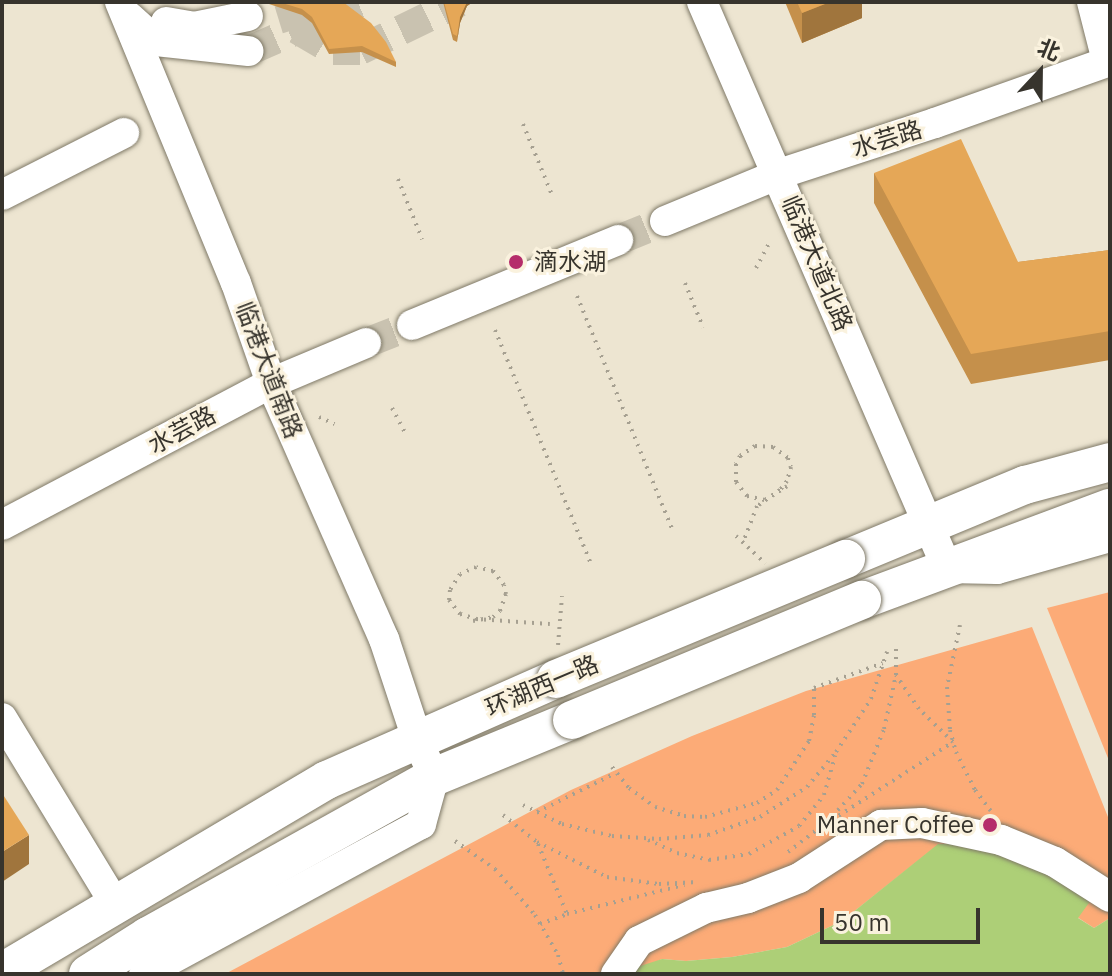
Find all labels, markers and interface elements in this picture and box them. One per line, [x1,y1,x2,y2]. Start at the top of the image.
north arrow [1000,32,1080,112]
text: 北 [1034,32,1065,67]
street label: 水芸路 [848,115,926,163]
street label: 临港大道北路 [776,191,858,335]
place label: 滴水湖 [534,248,606,276]
marker: 滴水湖 [505,251,527,273]
street label: 临港大道南路 [230,298,308,442]
street label: 水芸路 [143,400,221,460]
street label: 环湖西一路 [481,649,603,723]
place label: Manner Coffee [817,811,974,839]
marker: Manner Coffee [981,816,999,834]
scale bar [824,892,984,942]
text: 50 m [834,906,889,938]

